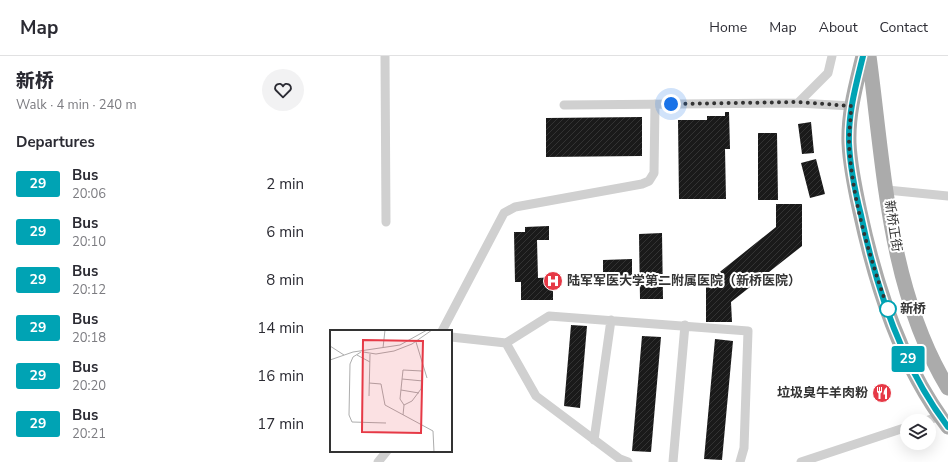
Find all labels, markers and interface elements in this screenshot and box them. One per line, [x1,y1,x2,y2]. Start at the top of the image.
text: Map [20,15,58,41]
text: Home [709,18,747,37]
text: Map [769,18,797,37]
text: About [819,18,858,37]
text: Contact [880,18,928,37]
text: 新桥 [16,68,54,94]
button: heart [262,69,304,111]
your location [661,94,681,114]
text: Walk · 4 min · 240 m [16,96,137,114]
text: Departures [16,132,95,152]
text: Bus [72,165,98,185]
text: 29 [30,174,46,193]
text: 2 min [266,174,304,194]
text: 20:06 [72,185,106,203]
street label: 新桥正街 [880,199,906,253]
text: Bus [72,213,98,233]
text: 29 [30,222,46,241]
text: 6 min [266,222,304,242]
text: 20:10 [72,233,106,251]
text: Bus [72,261,98,281]
text: 29 [30,270,46,289]
text: 8 min [266,270,304,290]
hospital icon: 陆军军医大学第二附属医院（新桥医院） [542,270,564,292]
place label: 陆军军医大学第二附属医院（新桥医院） [567,272,801,290]
text: 20:12 [72,281,106,299]
marker: 新桥 [879,300,897,318]
place label: 新桥 [900,300,926,318]
text: Bus [72,309,98,329]
text: 29 [30,318,46,337]
text: 14 min [257,318,304,338]
text: 20:18 [72,329,106,347]
inset map [330,330,452,452]
line badge: 29 [890,346,926,372]
text: 29 [900,349,916,368]
text: Bus [72,357,98,377]
text: 29 [30,366,46,385]
text: 16 min [257,366,304,386]
text: 20:20 [72,377,106,395]
restaurant icon: 垃圾臭牛羊肉粉 [871,382,893,404]
place label: 垃圾臭牛羊肉粉 [777,384,868,402]
text: Bus [72,405,98,425]
text: 29 [30,414,46,433]
text: 17 min [257,414,304,434]
map controls [900,414,936,450]
button: layers [900,414,936,450]
text: 20:21 [72,425,106,443]

